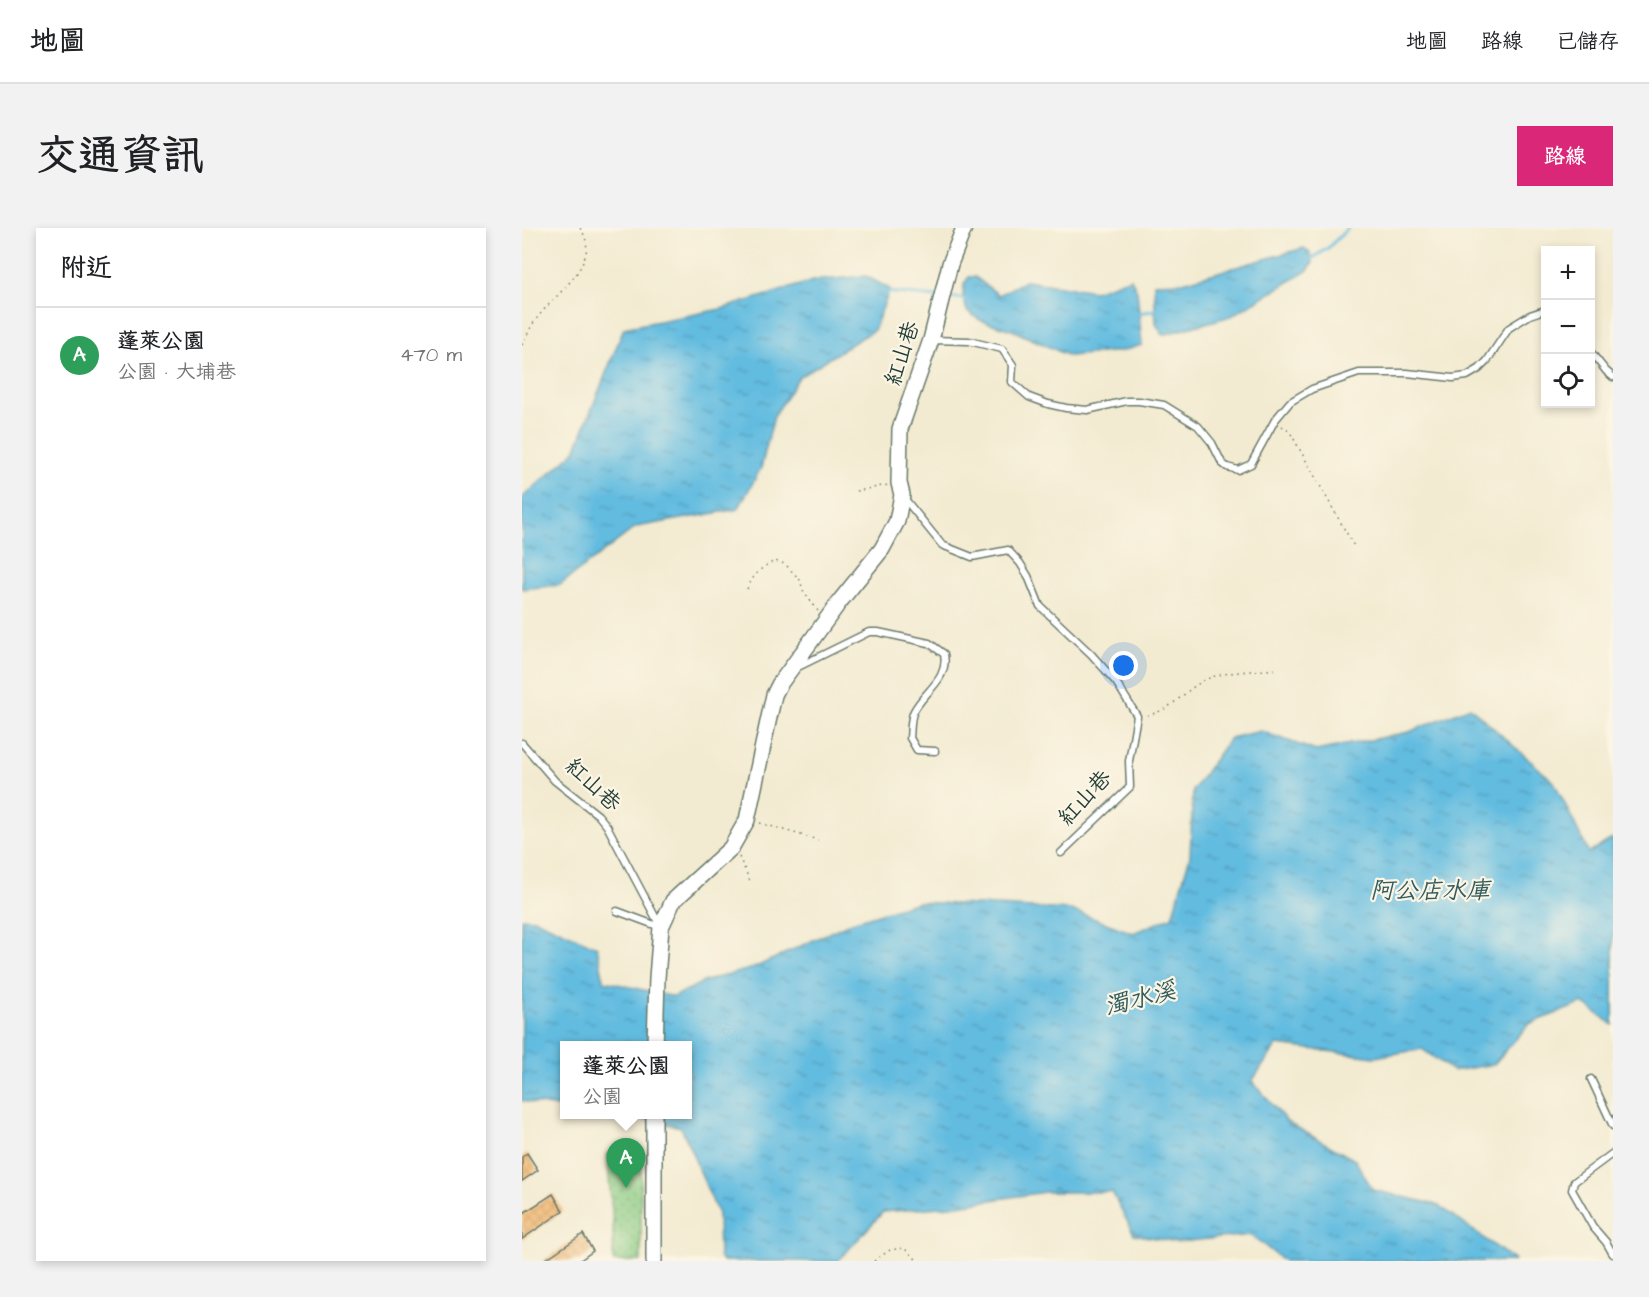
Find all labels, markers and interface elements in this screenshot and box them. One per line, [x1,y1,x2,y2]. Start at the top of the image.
text: 地圖 [30,22,86,61]
text: 地圖 [1406,27,1448,56]
text: 路線 [1481,27,1523,56]
text: 已儲存 [1556,27,1619,56]
button: 路線 [1517,126,1613,186]
text: 交通資訊 [36,128,204,186]
map controls [1541,246,1595,408]
button: + [1541,246,1595,300]
text: 附近 [60,250,112,286]
button: − [1541,300,1595,354]
street label: 紅山巷 [877,317,927,390]
text: 蓬萊公園 [117,326,205,357]
text: A [73,341,86,369]
text: 470 m [400,341,462,369]
button: locate [1541,354,1595,408]
text: 公園 · 大埔巷 [117,358,236,386]
your location [1109,651,1138,680]
street label: 紅山巷 [558,751,628,819]
street label: 紅山巷 [1051,763,1119,833]
water label: 阿公店水庫 [1370,874,1492,908]
water label: 濁水溪 [1101,973,1181,1024]
popup [560,1041,692,1119]
text: 蓬萊公園 [582,1051,670,1082]
text: 公園 [582,1083,622,1111]
pin: A [606,1138,646,1188]

